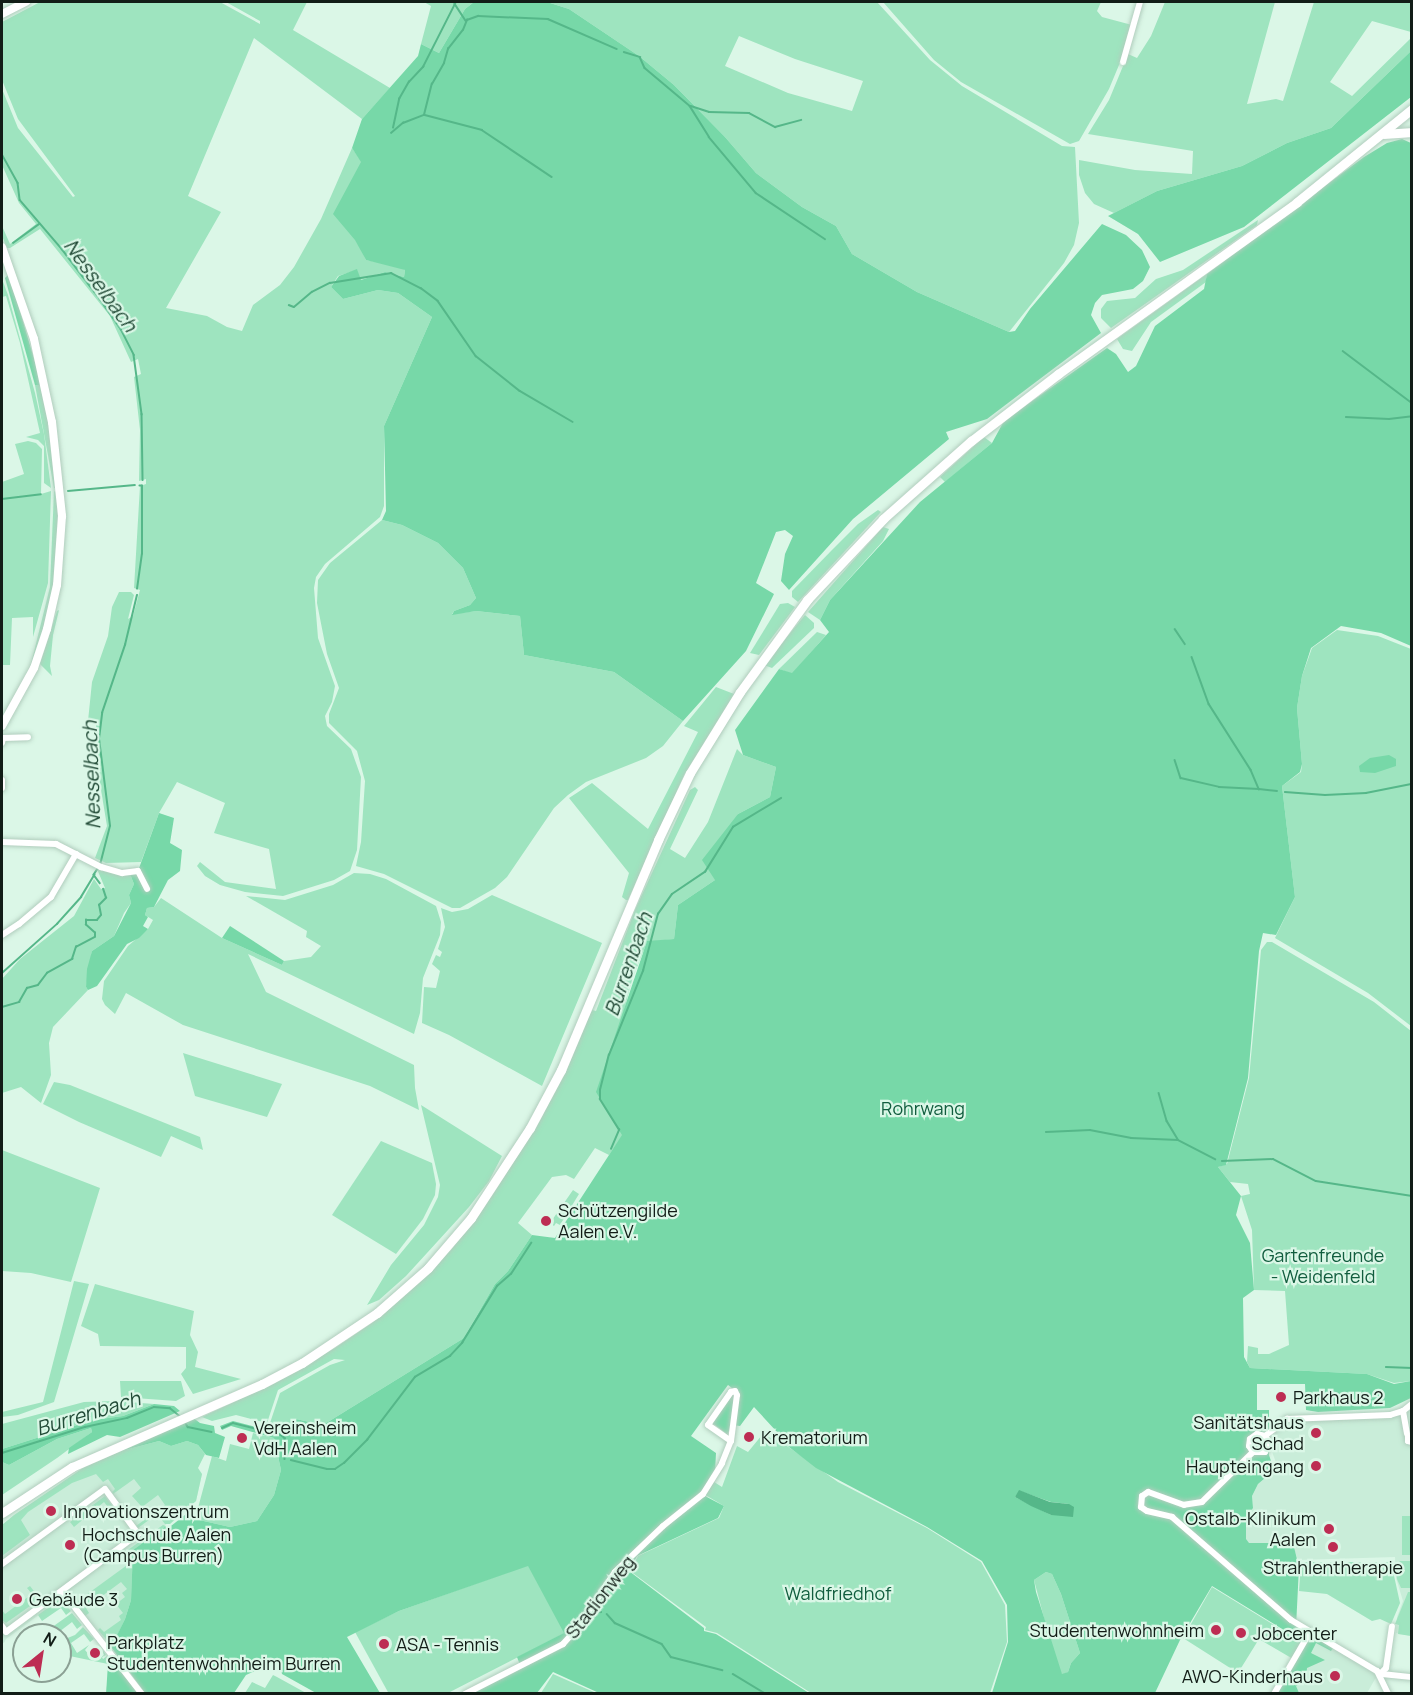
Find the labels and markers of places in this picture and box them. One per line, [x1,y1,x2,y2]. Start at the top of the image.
place label: Schützengilde Aalen e.V. [558,1200,678,1242]
marker: Schützengilde Aalen e.V. [539,1214,553,1228]
place label: Parkhaus 2 [1293,1386,1384,1408]
marker: Parkhaus 2 [1274,1390,1288,1404]
place label: Sanitätshaus Schad [1193,1412,1304,1454]
place label: Vereinsheim VdH Aalen [254,1417,356,1460]
place label: Krematorium [761,1426,868,1448]
marker: Sanitätshaus Schad [1309,1426,1323,1440]
marker: Krematorium [742,1430,756,1444]
marker: Vereinsheim VdH Aalen [235,1431,249,1445]
place label: Haupteingang [1186,1455,1304,1477]
marker: Haupteingang [1309,1459,1323,1473]
place label: Innovationszentrum [63,1500,229,1522]
marker: Innovationszentrum [44,1504,58,1518]
place label: Ostalb-Klinikum Aalen [1185,1508,1316,1550]
marker: Ostalb-Klinikum Aalen [1320,1520,1338,1538]
place label: Hochschule Aalen (Campus Burren) [82,1524,231,1567]
marker: Hochschule Aalen (Campus Burren) [63,1538,77,1552]
marker: Strahlentherapie [1326,1540,1340,1554]
place label: Strahlentherapie [1263,1556,1403,1578]
place label: Gebäude 3 [29,1588,118,1610]
marker: Gebäude 3 [10,1592,24,1606]
place label: Studentenwohnheim [1029,1619,1204,1641]
place label: Jobcenter [1253,1622,1337,1644]
marker: Studentenwohnheim [1209,1623,1223,1637]
marker: Jobcenter [1234,1626,1248,1640]
place label: Parkplatz Studentenwohnheim Burren [107,1632,341,1674]
place label: ASA - Tennis [396,1633,499,1655]
marker: ASA - Tennis [377,1637,391,1651]
marker: Parkplatz Studentenwohnheim Burren [88,1646,102,1660]
place label: AWO-Kinderhaus [1182,1665,1323,1687]
marker: AWO-Kinderhaus [1328,1669,1342,1683]

